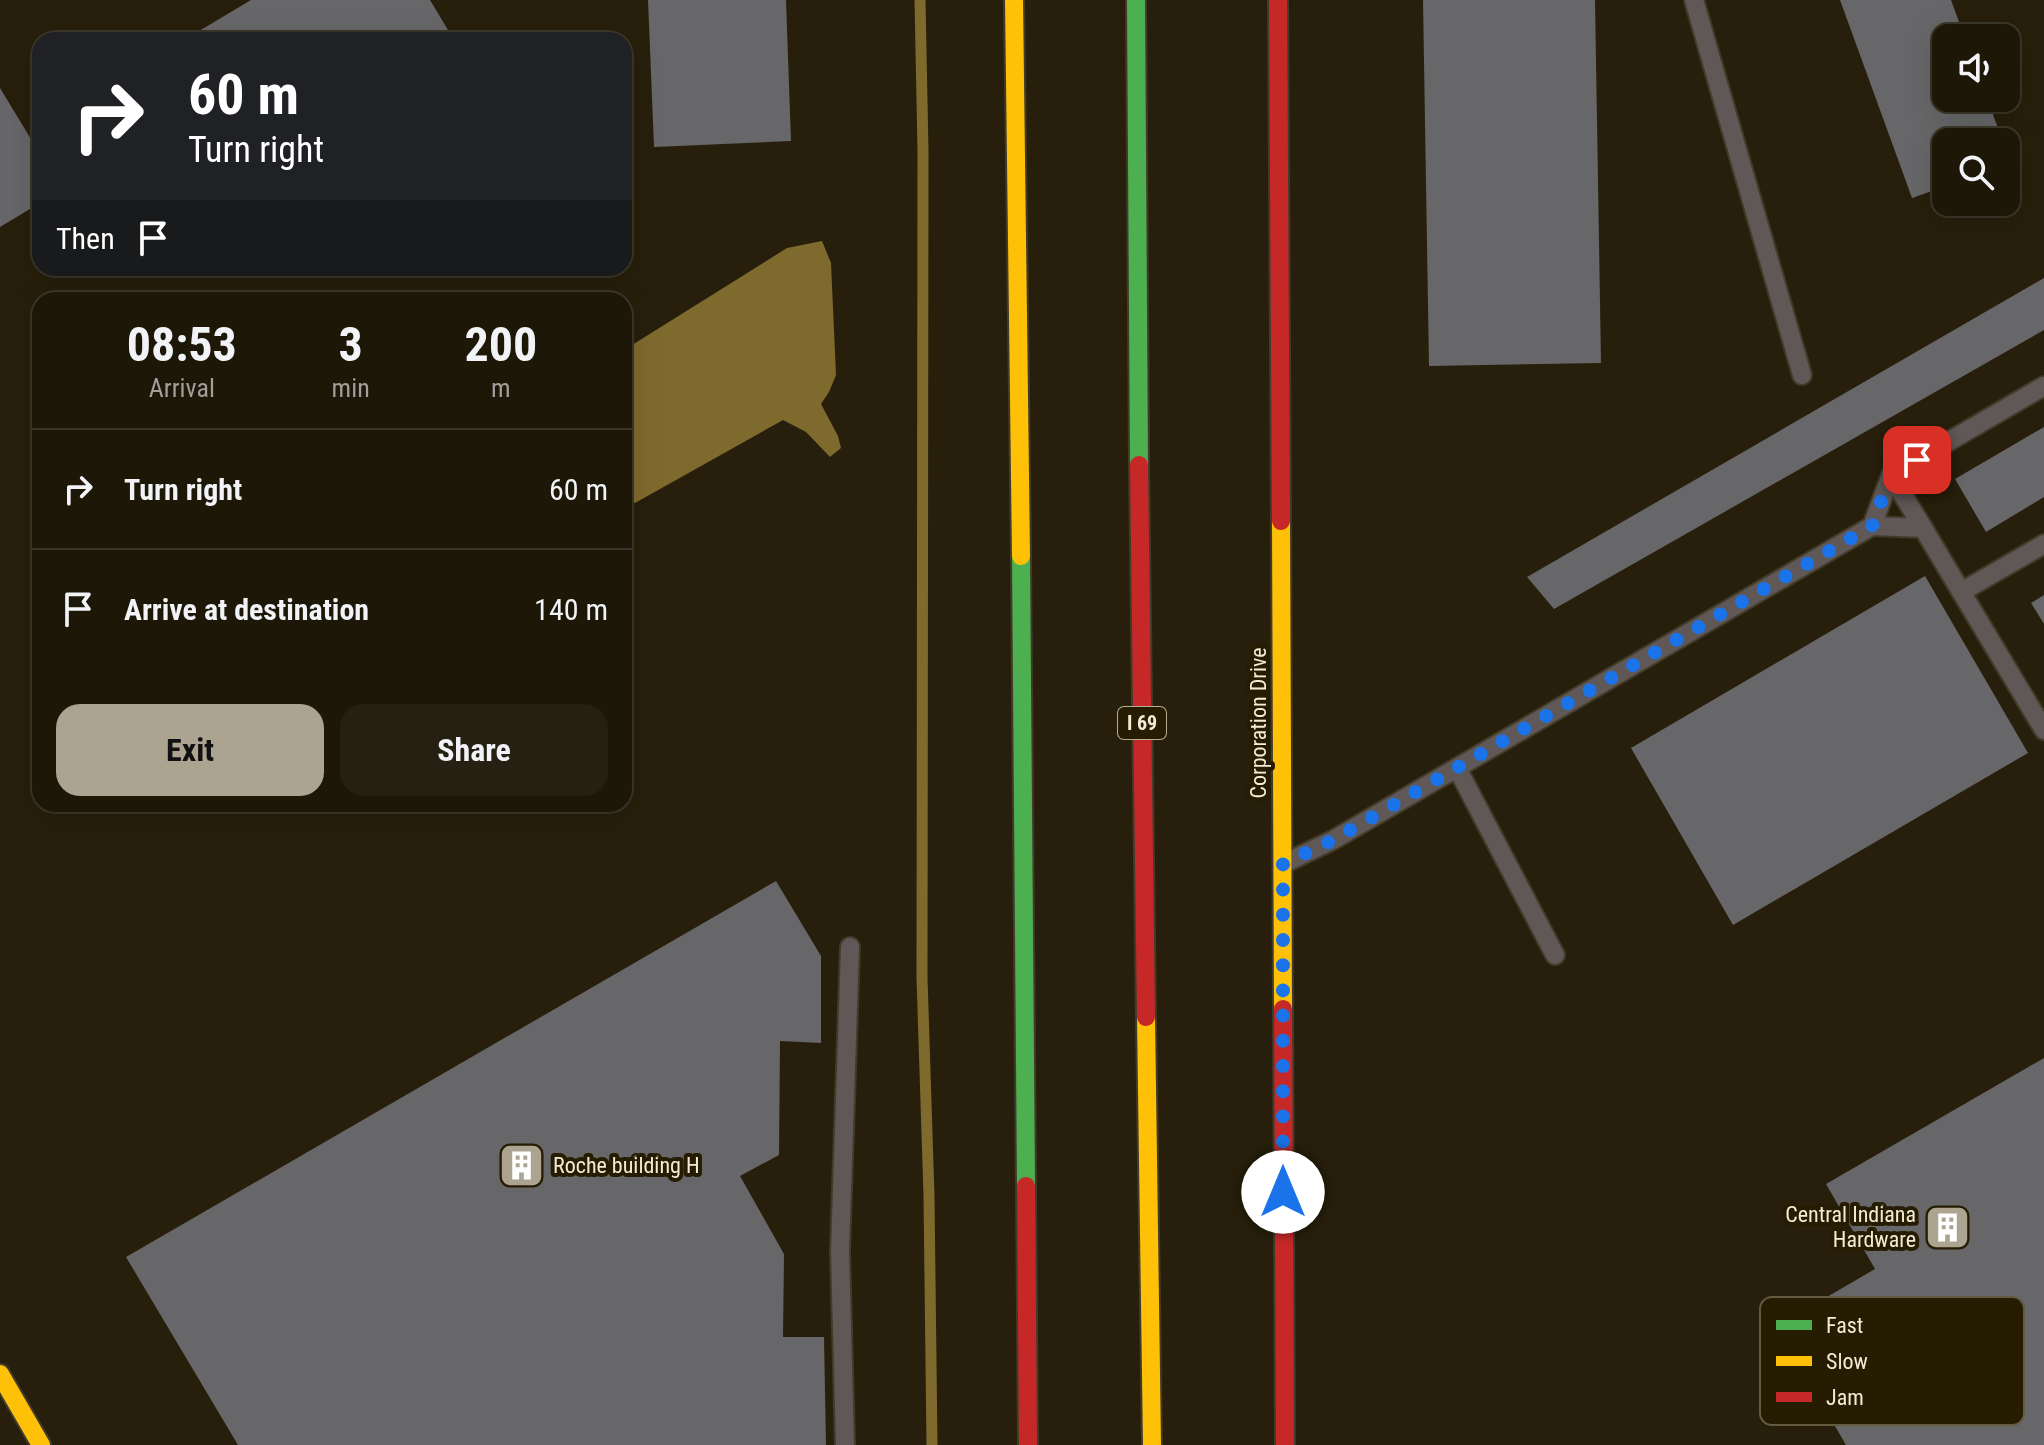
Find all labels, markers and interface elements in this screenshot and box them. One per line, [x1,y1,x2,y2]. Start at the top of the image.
map controls [1932,24,2020,216]
button: sound [1932,24,2020,112]
text: 60 m [188,62,299,128]
icon: right [56,64,160,168]
button: search [1932,128,2020,216]
text: Turn right [188,129,324,171]
icon: arrive [131,216,175,260]
text: Then [56,221,115,256]
text: 08:53 [127,316,237,373]
text: 3 [339,316,363,373]
text: 200 [464,316,537,373]
text: Arrival [149,373,215,403]
text: min [332,373,370,403]
text: m [491,373,511,403]
pin [1883,426,1951,494]
icon: arrive [1895,438,1939,482]
icon: right [56,467,100,511]
text: Turn right [124,472,242,507]
text: 60 m [549,472,608,507]
icon: arrive [56,587,100,631]
text: Arrive at destination [124,592,369,627]
text: 140 m [534,592,608,627]
street label: Corporation Drive [1246,647,1271,799]
button: Exit [56,704,324,796]
button: Share [340,704,608,796]
road number: I 69 [1118,707,1166,739]
building icon: Roche building H [498,1141,546,1189]
position arrow [1241,1150,1325,1234]
place label: Roche building H [553,1153,700,1178]
place label: Central Indiana Hardware [1785,1202,1916,1252]
building icon: Central Indiana Hardware [1923,1203,1971,1251]
legend [1760,1297,2024,1425]
text: Fast [1826,1313,1863,1338]
text: Slow [1826,1349,1868,1374]
text: Jam [1826,1385,1864,1410]

